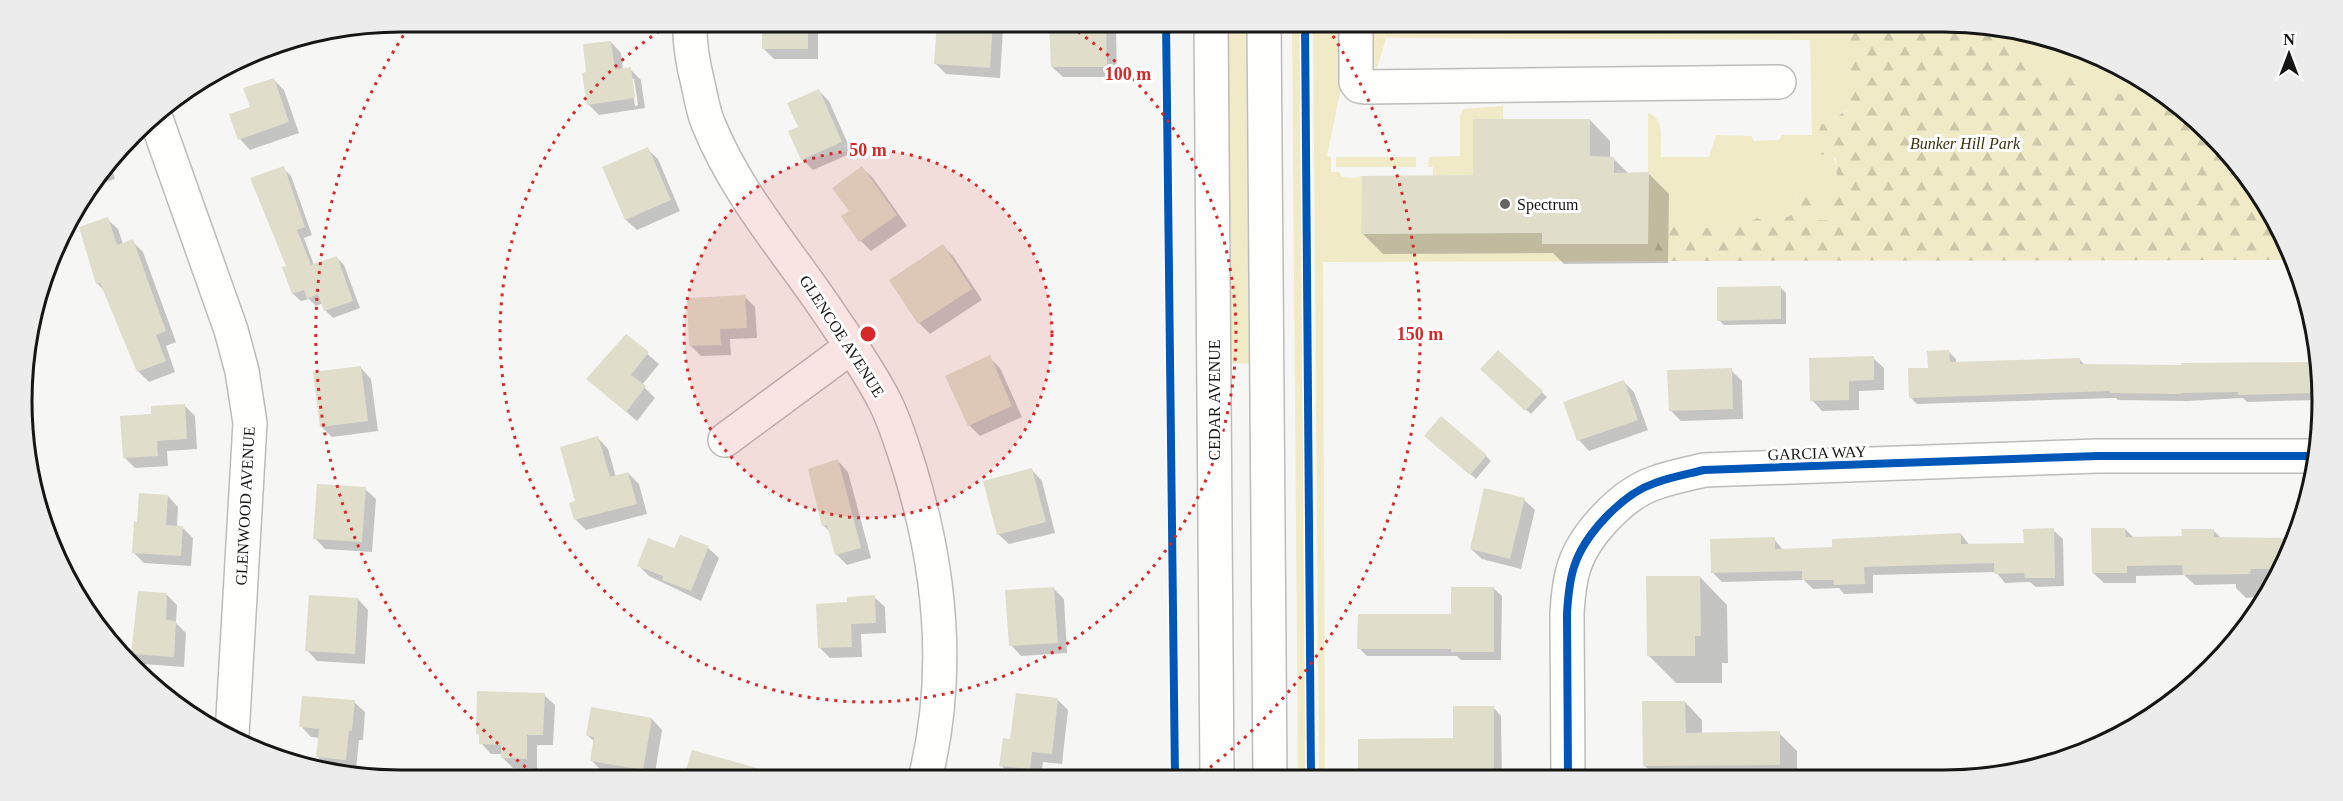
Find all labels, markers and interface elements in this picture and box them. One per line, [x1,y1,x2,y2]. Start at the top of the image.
north arrow [2259,24,2319,84]
text: N [2283,31,2295,48]
text: 100 m [1105,64,1151,84]
park label: Bunker Hill Park [1910,135,2021,152]
text: 50 m [849,140,887,160]
place label: Spectrum [1517,196,1579,214]
marker: Spectrum [1498,197,1512,211]
street label: GLENCOE AVENUE [796,272,888,400]
centre of rings [858,324,878,344]
text: 150 m [1397,324,1443,344]
street label: CEDAR AVENUE [1206,339,1223,461]
street label: GLENWOOD AVENUE [232,426,258,586]
street label: GARCIA WAY [1767,443,1867,463]

